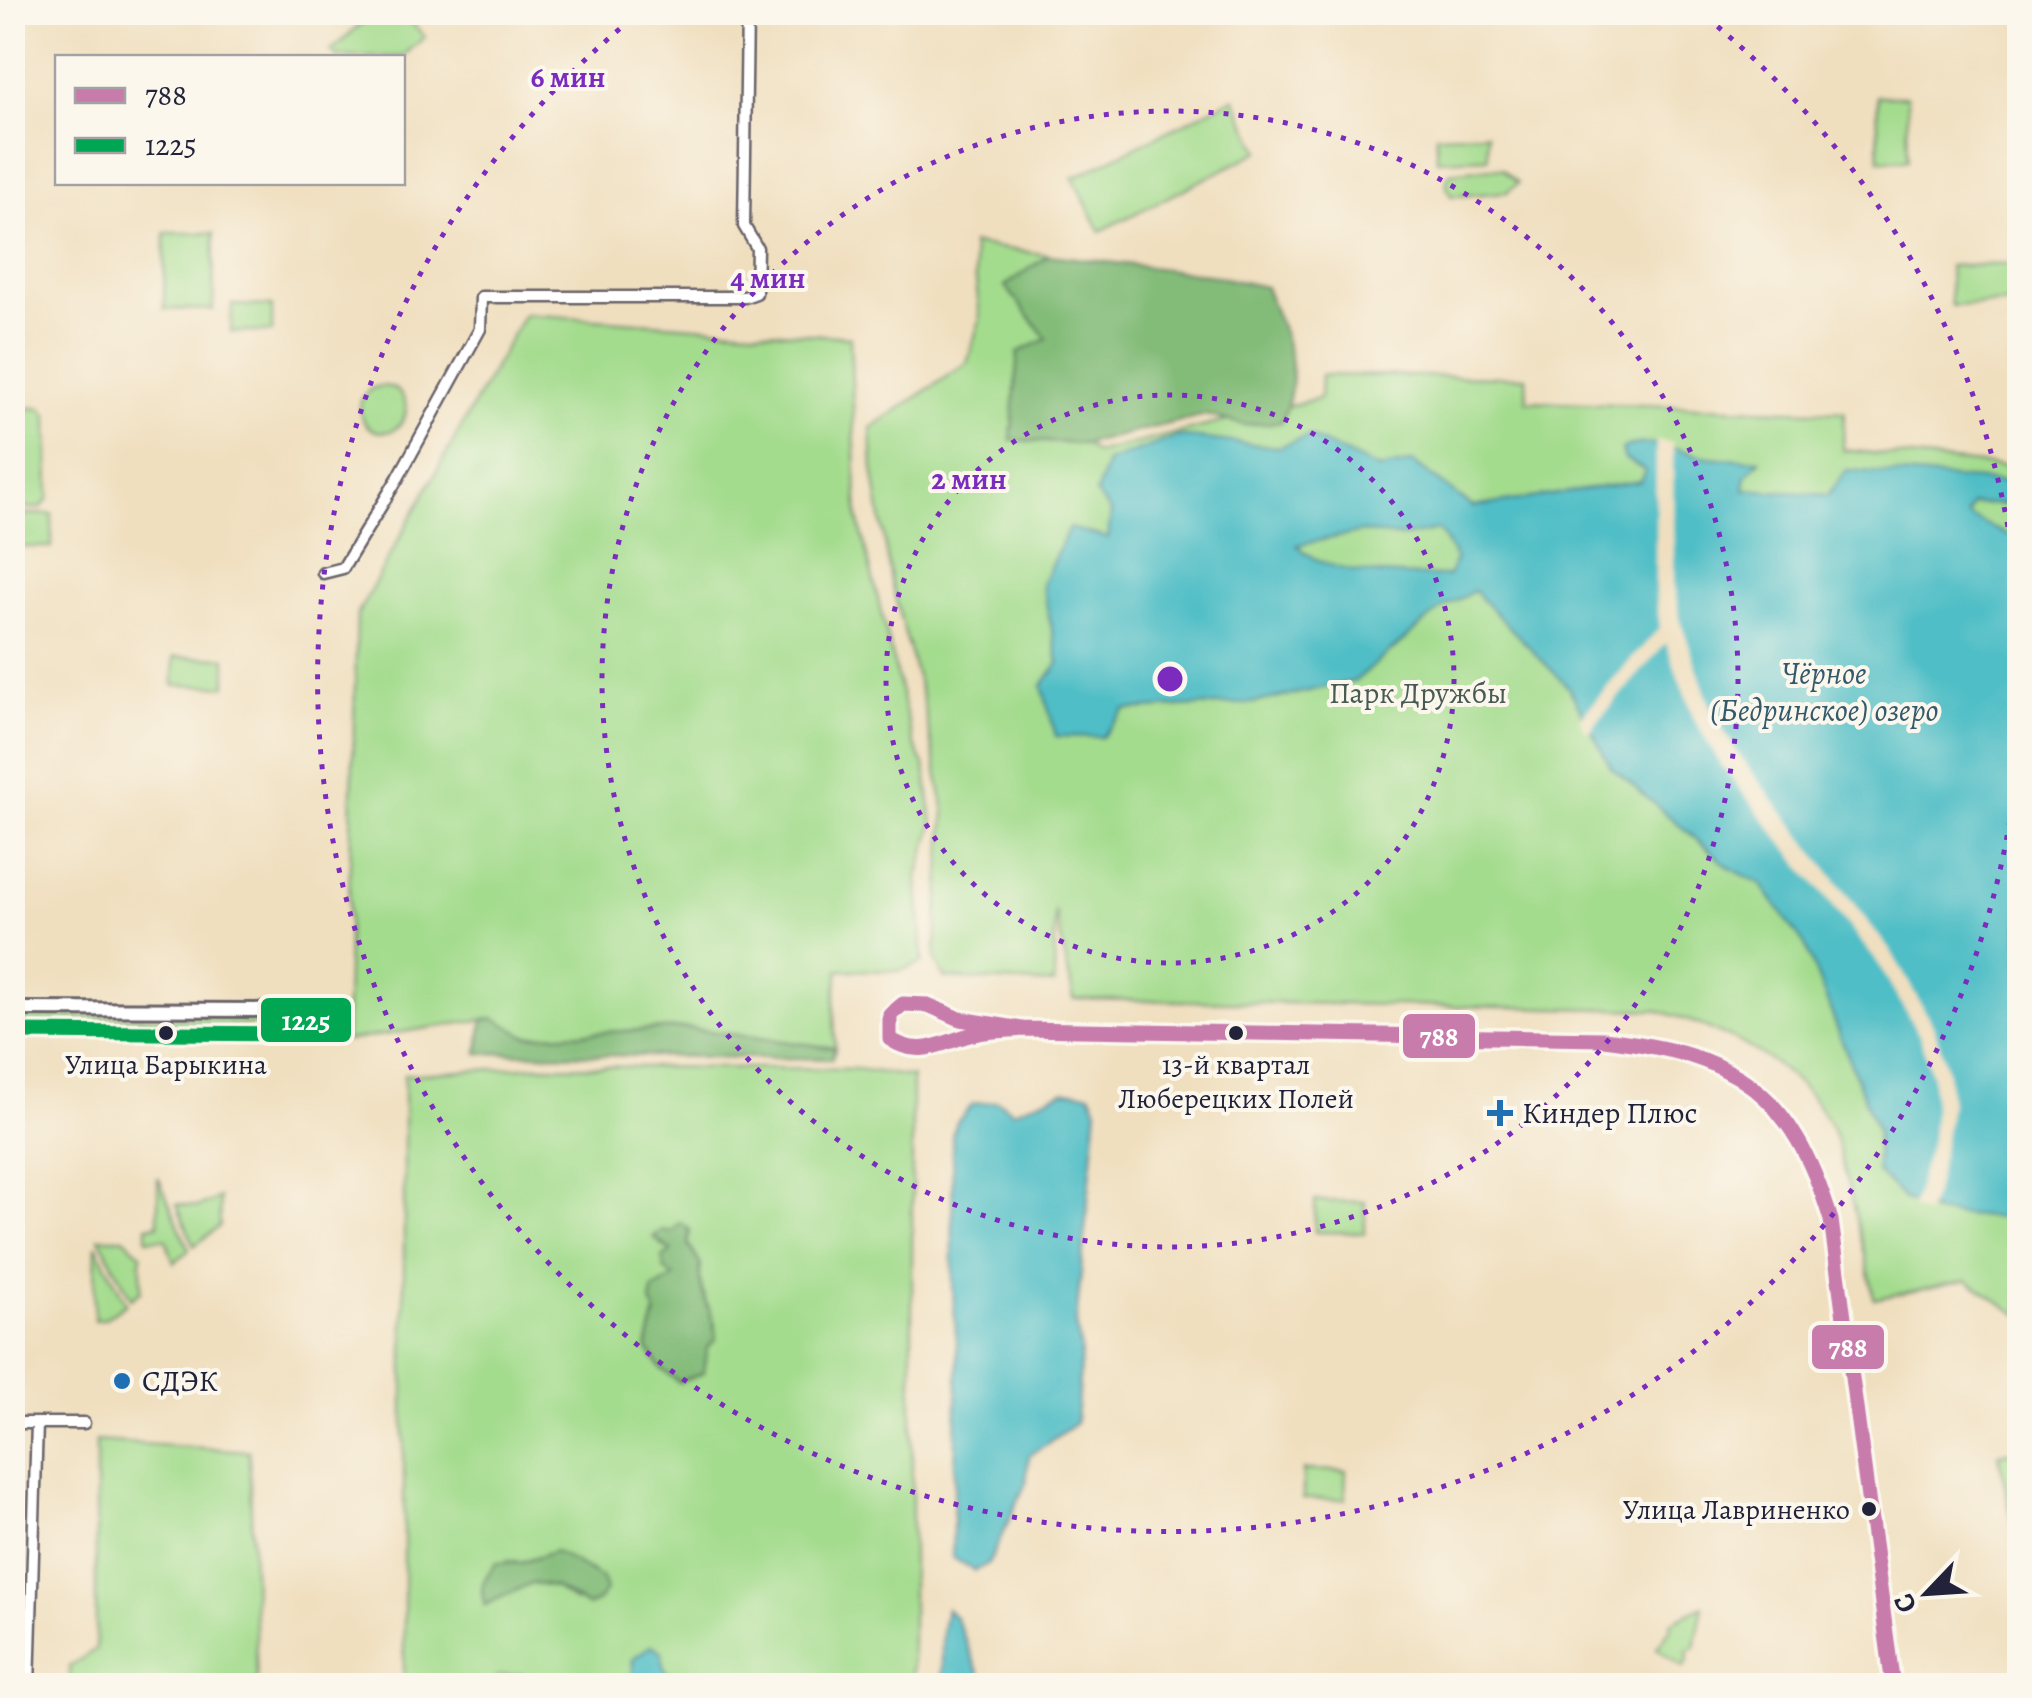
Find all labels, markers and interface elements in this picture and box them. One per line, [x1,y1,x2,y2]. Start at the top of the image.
legend [55,55,405,185]
text: 6 мин [531,57,605,97]
text: 788 [145,75,187,115]
text: 1225 [145,125,197,165]
text: 4 мин [730,258,806,298]
text: 2 мин [931,459,1007,499]
water label: Чёрное (Бедринское) озеро [1709,651,1939,732]
centre of rings [1152,661,1188,697]
park label: Парк Дружбы [1329,673,1507,713]
line badge: 1225 [259,996,353,1044]
text: 1225 [281,1002,331,1040]
line badge: 788 [1401,1012,1477,1060]
text: 788 [1420,1018,1458,1056]
marker: Улица Барыкина [156,1023,176,1043]
marker: 13-й квартал Люберецких Полей [1226,1023,1246,1043]
place label: Улица Барыкина [65,1046,267,1084]
place label: 13-й квартал Люберецких Полей [1118,1046,1354,1118]
place label: Киндер Плюс [1522,1093,1698,1133]
marker: Киндер Плюс [1487,1100,1513,1126]
line badge: 788 [1810,1323,1886,1371]
text: 788 [1829,1329,1867,1367]
place label: СДЭК [142,1361,218,1401]
marker: СДЭК [111,1370,133,1392]
place label: Улица Лавриненко [1623,1491,1850,1529]
marker: Улица Лавриненко [1859,1499,1879,1519]
north arrow [1877,1543,1977,1643]
text: С [1884,1587,1926,1619]

